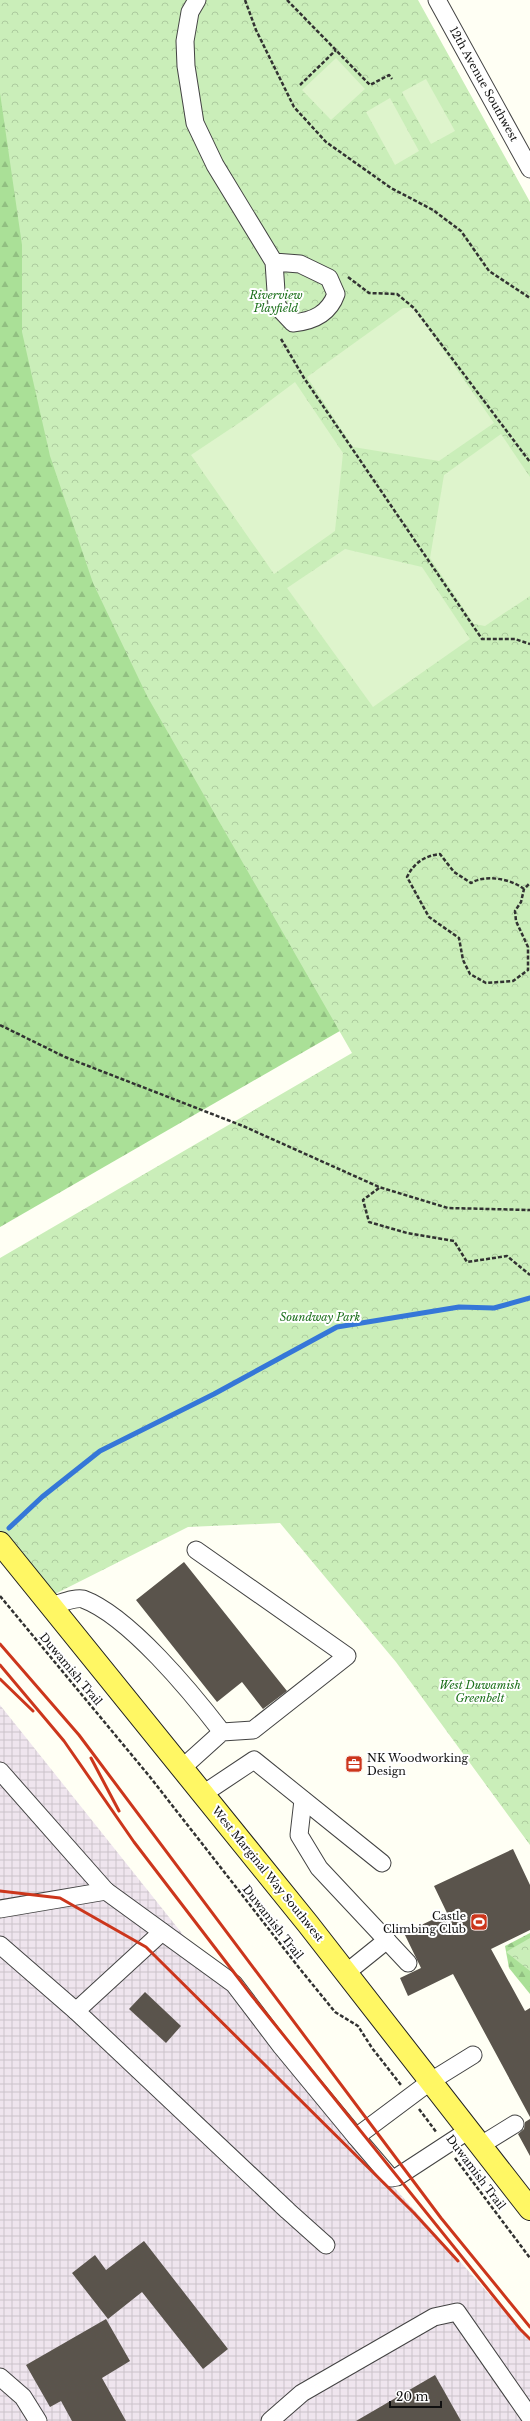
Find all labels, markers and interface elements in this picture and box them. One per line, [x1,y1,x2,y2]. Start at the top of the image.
street label: 12th Avenue Southwest [447,24,522,145]
park label: Riverview Playfield [248,288,303,315]
park label: Soundway Park [280,1310,361,1324]
street label: Duwamish Trail [37,1630,106,1708]
park label: West Duwamish Greenbelt [439,1678,521,1705]
place label: NK Woodworking Design [367,1751,468,1778]
office icon: NK Woodworking Design [344,1754,364,1774]
street label: West Marginal Way Southwest [208,1803,327,1945]
street label: Duwamish Trail [240,1882,307,1962]
place label: Castle Climbing Club [383,1909,466,1936]
sports icon: Castle Climbing Club [469,1912,489,1932]
street label: Duwamish Trail [443,2132,509,2213]
scale bar [390,2383,441,2409]
text: 20 m [396,2389,428,2404]

